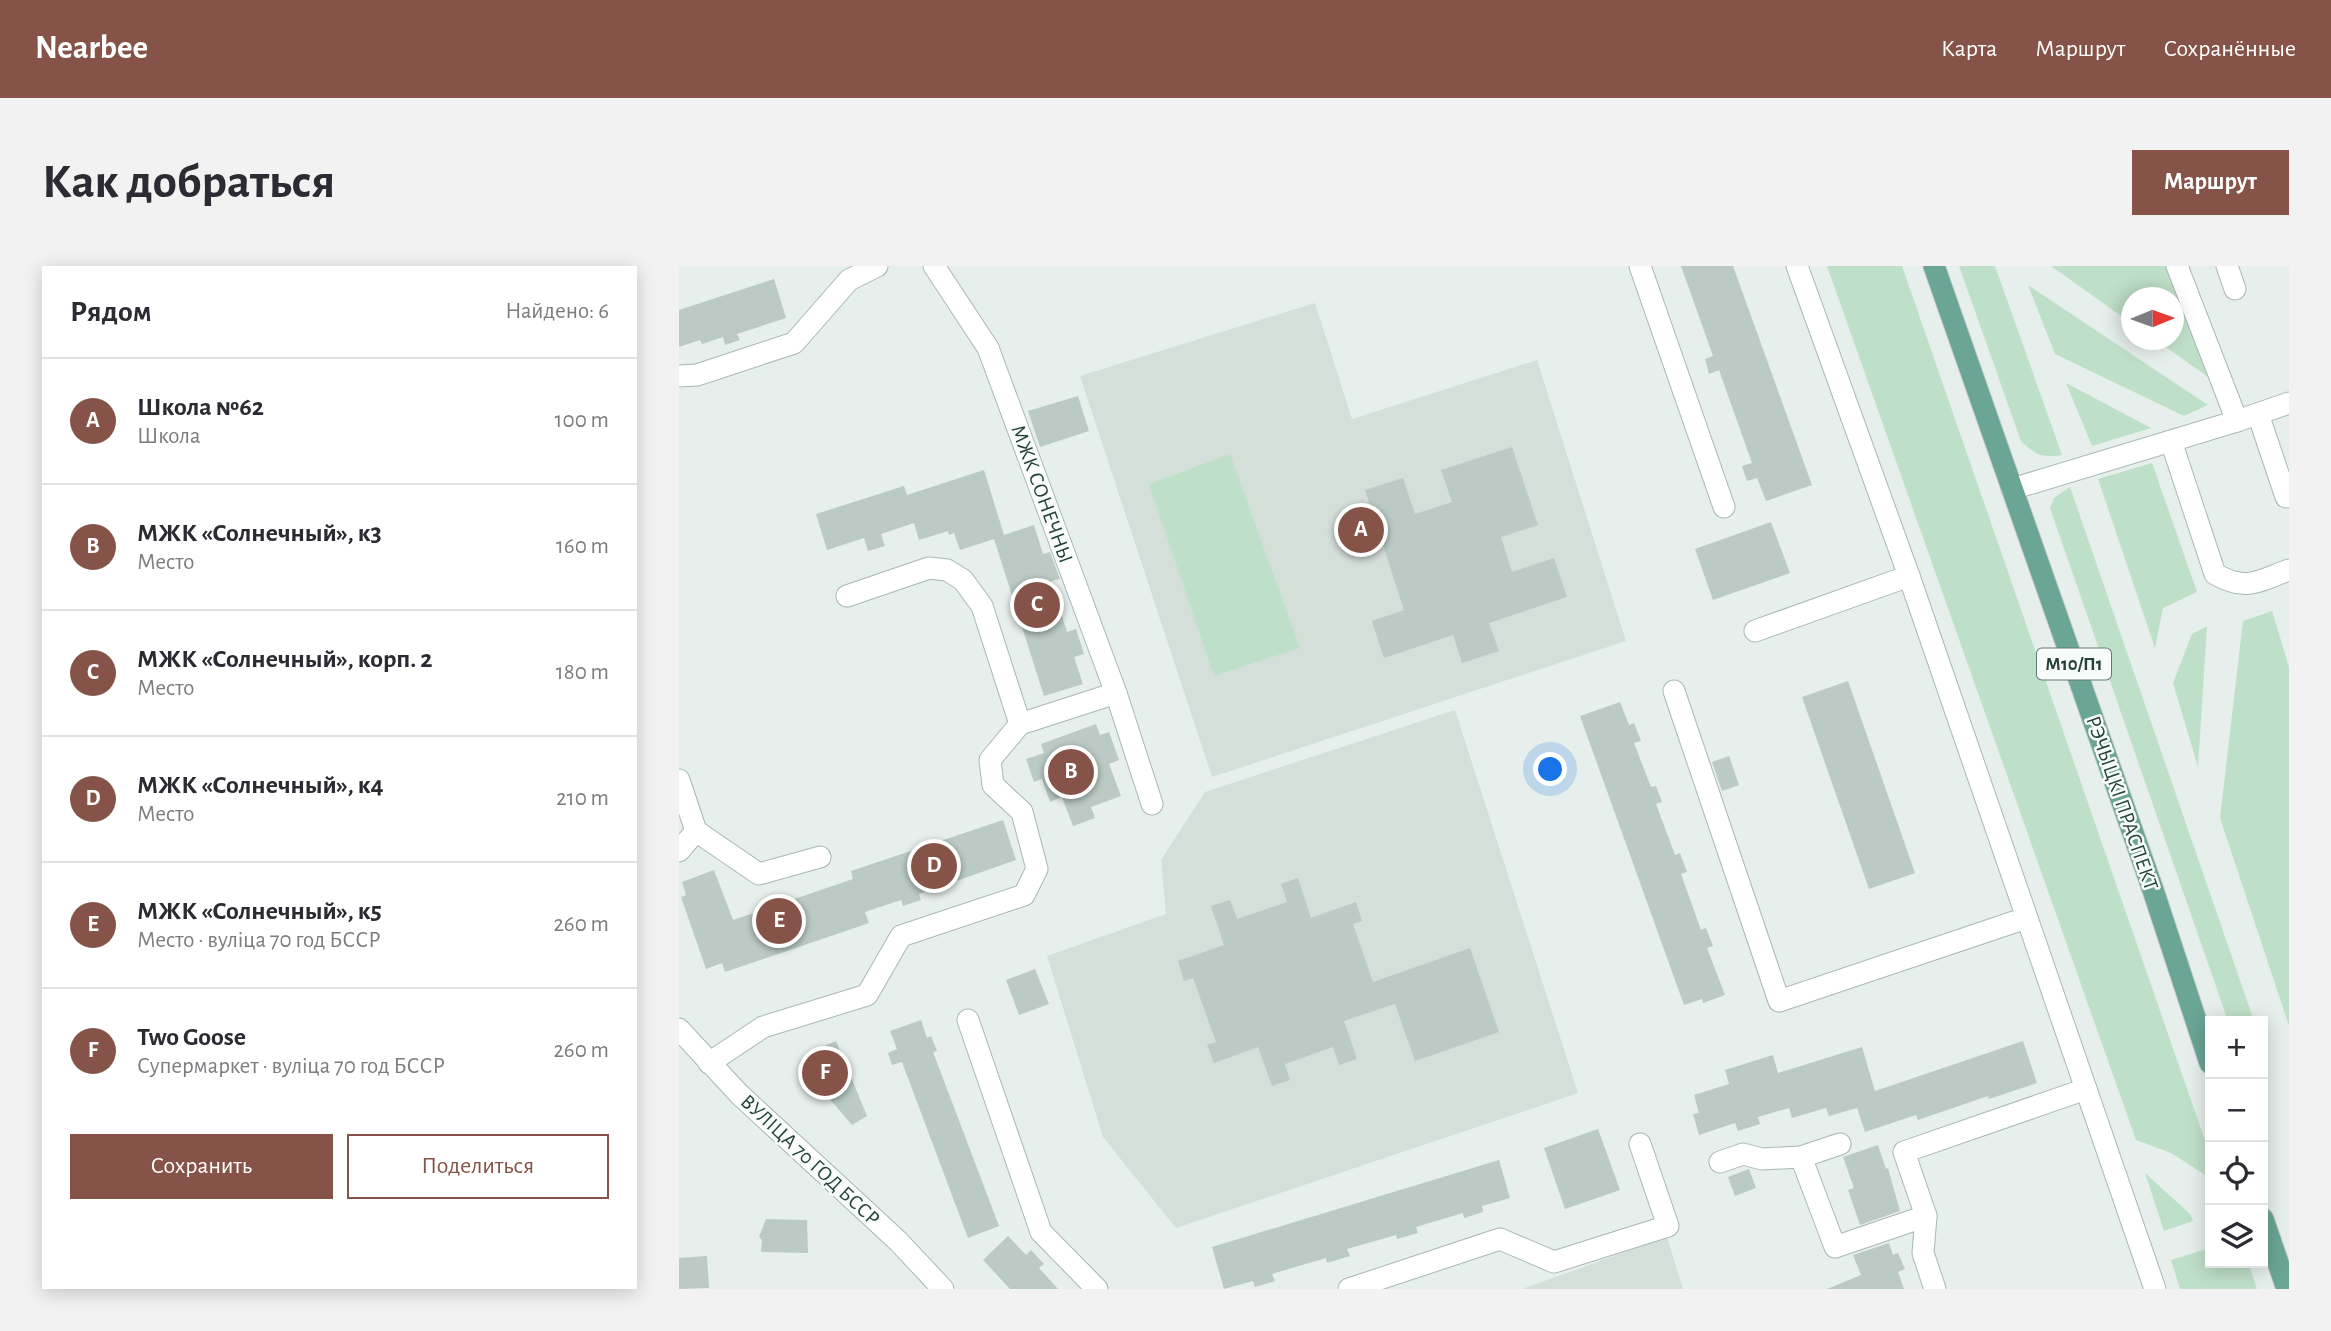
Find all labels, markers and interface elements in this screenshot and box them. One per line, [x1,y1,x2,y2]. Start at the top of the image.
text: Nearbee [35,32,148,65]
text: Карта [1941,37,1997,61]
text: Маршрут [2035,37,2125,61]
text: Сохранённые [2163,37,2296,61]
button: Маршрут [2132,150,2289,215]
text: Как добраться [42,158,335,207]
north arrow [2121,287,2184,350]
text: Рядом [70,297,152,327]
text: Найдено: 6 [505,300,609,323]
text: Школа №62 [137,394,264,420]
text: A [86,409,100,432]
text: 100 m [555,409,609,432]
street label: МЖК СОНЕЧНЫ [1007,422,1077,566]
text: Школа [137,425,201,448]
pin: A [1338,504,1384,556]
text: МЖК «Солнечный», к3 [137,520,382,546]
text: B [86,535,100,558]
text: 160 m [556,535,609,558]
text: Место [137,551,194,574]
pin: C [1014,579,1060,631]
text: МЖК «Солнечный», корп. 2 [137,646,432,672]
road number: М10/П1 [2037,648,2111,680]
text: C [87,661,99,684]
text: 180 m [556,661,609,684]
text: Место [137,677,194,700]
street label: РЭЧЫЦКІ ПРАСПЕКТ [2082,713,2162,893]
pin: B [1048,746,1094,798]
your location [1533,752,1567,786]
text: МЖК «Солнечный», к4 [137,772,384,798]
text: D [85,787,101,810]
text: 210 m [556,787,609,810]
text: Место [137,803,194,826]
pin: D [911,840,957,892]
pin: E [756,895,802,947]
text: МЖК «Солнечный», к5 [137,898,382,924]
text: E [87,913,99,936]
text: 260 m [553,913,609,936]
text: Место · вуліца 70 год БССР [137,929,380,952]
map controls [2205,1016,2268,1268]
button: + [2205,1016,2268,1079]
text: Two Goose [137,1024,246,1050]
text: F [88,1039,98,1062]
text: 260 m [553,1039,609,1062]
pin: F [802,1047,848,1099]
text: Супермаркет · вуліца 70 год БССР [137,1055,445,1078]
button: − [2205,1079,2268,1142]
street label: ВУЛІЦА 70 ГОД БССР [737,1091,883,1229]
button: Сохранить [70,1134,333,1199]
button: Поделиться [347,1134,609,1199]
button: locate [2205,1142,2268,1205]
button: layers [2205,1205,2268,1268]

